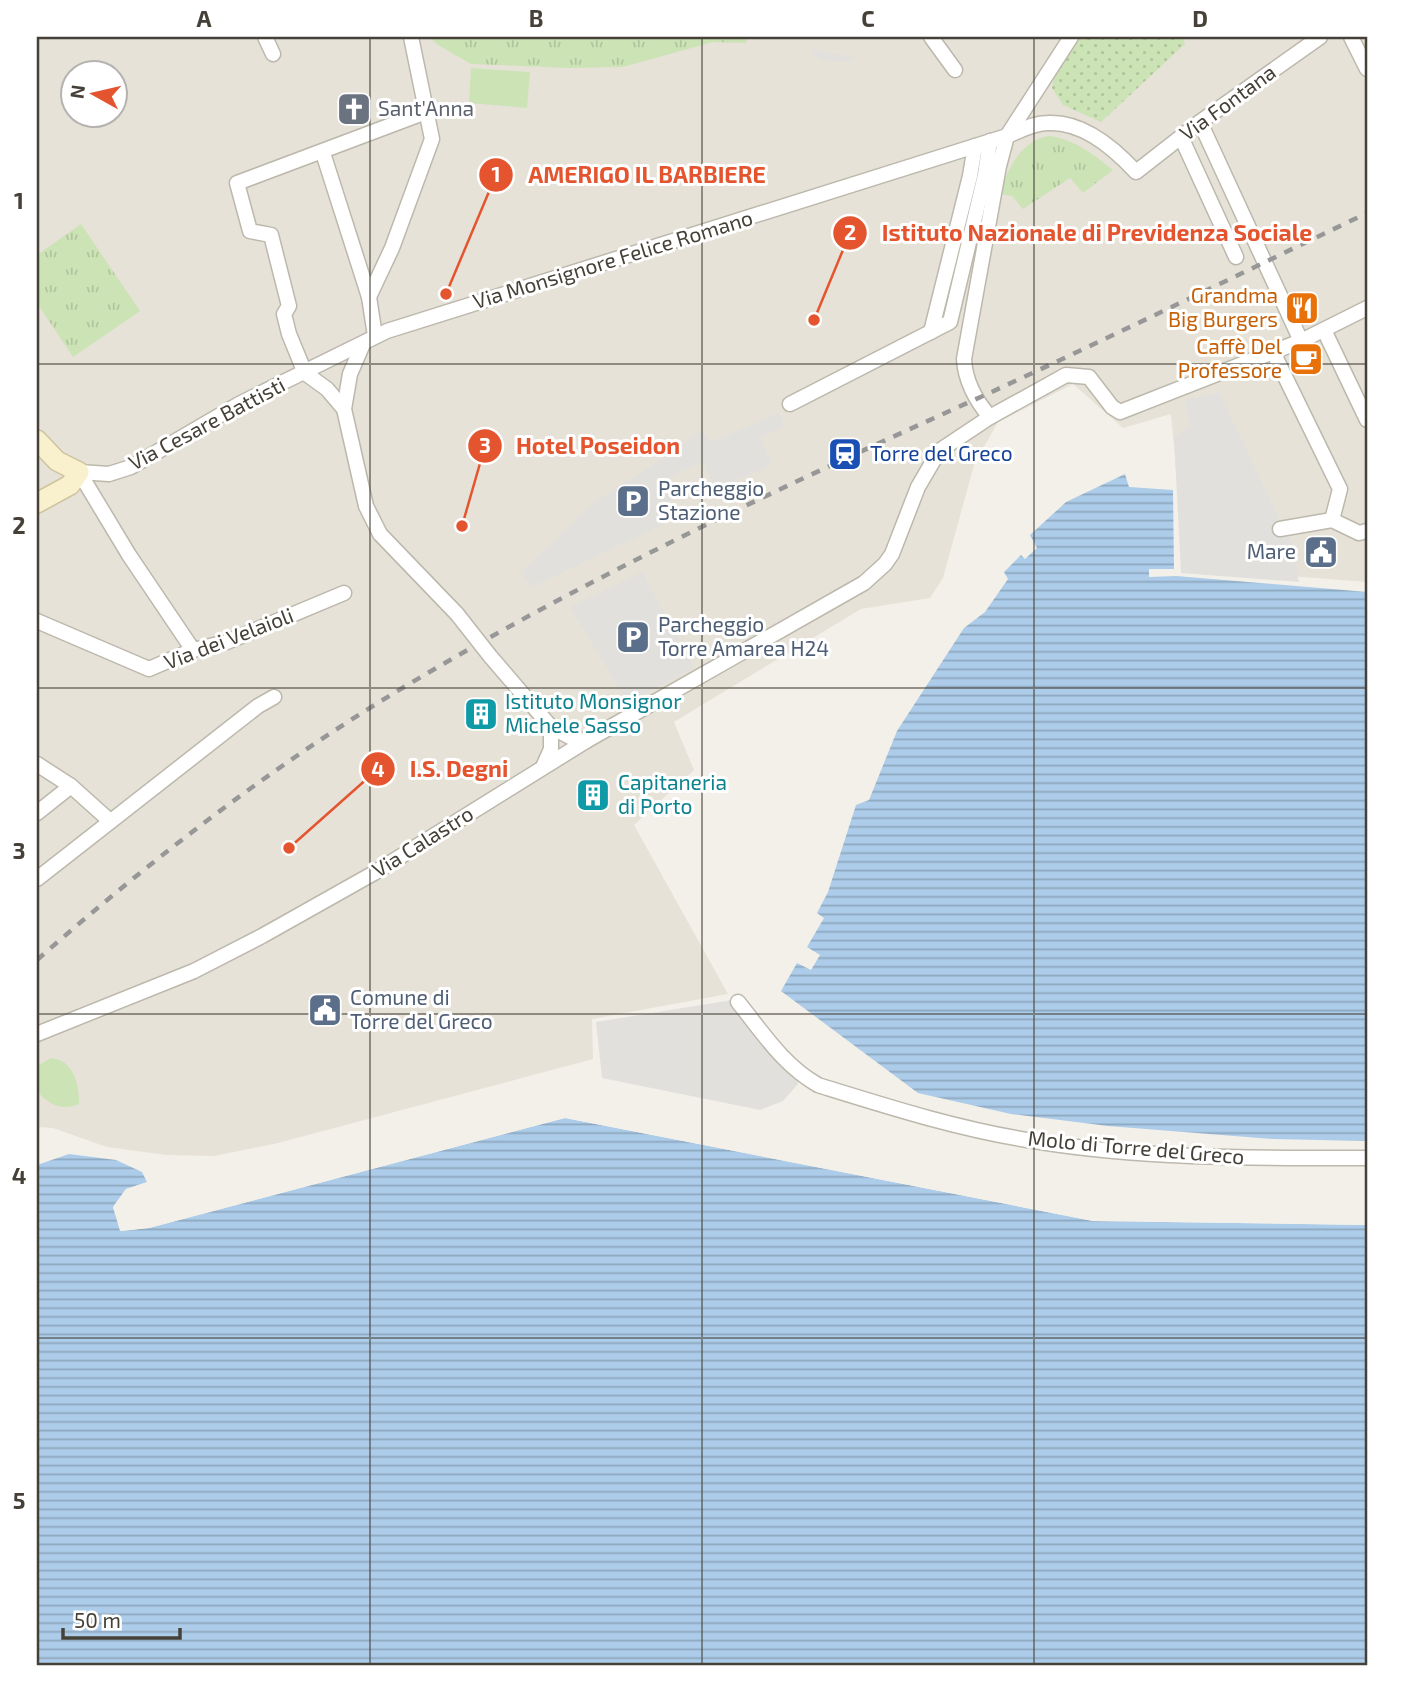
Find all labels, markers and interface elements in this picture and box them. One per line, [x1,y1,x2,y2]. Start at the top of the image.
text: A [196,4,212,32]
text: B [529,4,543,32]
text: C [861,4,875,32]
text: D [1192,4,1208,32]
street label: Via Fontana [1174,59,1280,145]
north arrow [60,60,130,130]
text: N [64,83,89,100]
church icon: Sant'Anna [335,90,373,128]
place label: Sant'Anna [378,95,474,120]
callout: AMERIGO IL BARBIERE [479,153,780,197]
text: AMERIGO IL BARBIERE [528,160,766,188]
text: 1 [491,161,501,186]
text: 1 [14,186,24,214]
street label: Via Monsignore Felice Romano [470,204,755,313]
callout: Istituto Nazionale di Previdenza Sociale [832,211,1326,255]
text: Istituto Nazionale di Previdenza Sociale [882,218,1312,246]
text: 2 [844,219,856,244]
place label: Grandma Big Burgers [1168,282,1278,331]
restaurant icon: Grandma Big Burgers [1283,289,1321,327]
place label: Caffè Del Professore [1178,333,1283,382]
cafe icon: Caffè Del Professore [1287,340,1325,378]
street label: Via Cesare Battisti [124,371,289,474]
callout: Hotel Poseidon [467,424,695,468]
text: Hotel Poseidon [516,431,680,459]
text: 3 [479,432,491,457]
station icon: Torre del Greco [826,435,864,473]
place label: Torre del Greco [870,440,1013,465]
place label: Parcheggio Stazione [658,475,764,524]
parking icon: Parcheggio Stazione [614,482,652,520]
text: 2 [12,511,26,539]
public building icon: Mare [1302,533,1340,571]
place label: Mare [1247,538,1296,563]
street label: Via dei Velaioli [160,601,297,674]
place label: Parcheggio Torre Amarea H24 [658,611,829,660]
parking icon: Parcheggio Torre Amarea H24 [614,618,652,656]
place label: Istituto Monsignor Michele Sasso [505,688,682,737]
building icon: Istituto Monsignor Michele Sasso [462,695,500,733]
callout: I.S. Degni [361,747,522,791]
text: I.S. Degni [410,754,508,782]
text: 4 [371,756,385,781]
place label: Capitaneria di Porto [618,769,727,818]
building icon: Capitaneria di Porto [574,776,612,814]
street label: Via Calastro [367,800,477,882]
text: 3 [12,836,26,864]
place label: Comune di Torre del Greco [350,984,493,1033]
public building icon: Comune di Torre del Greco [306,991,344,1029]
street label: Molo di Torre del Greco [1027,1125,1245,1168]
text: 4 [12,1161,26,1189]
text: 5 [13,1486,25,1514]
scale bar [63,1597,180,1641]
text: 50 m [74,1607,121,1632]

